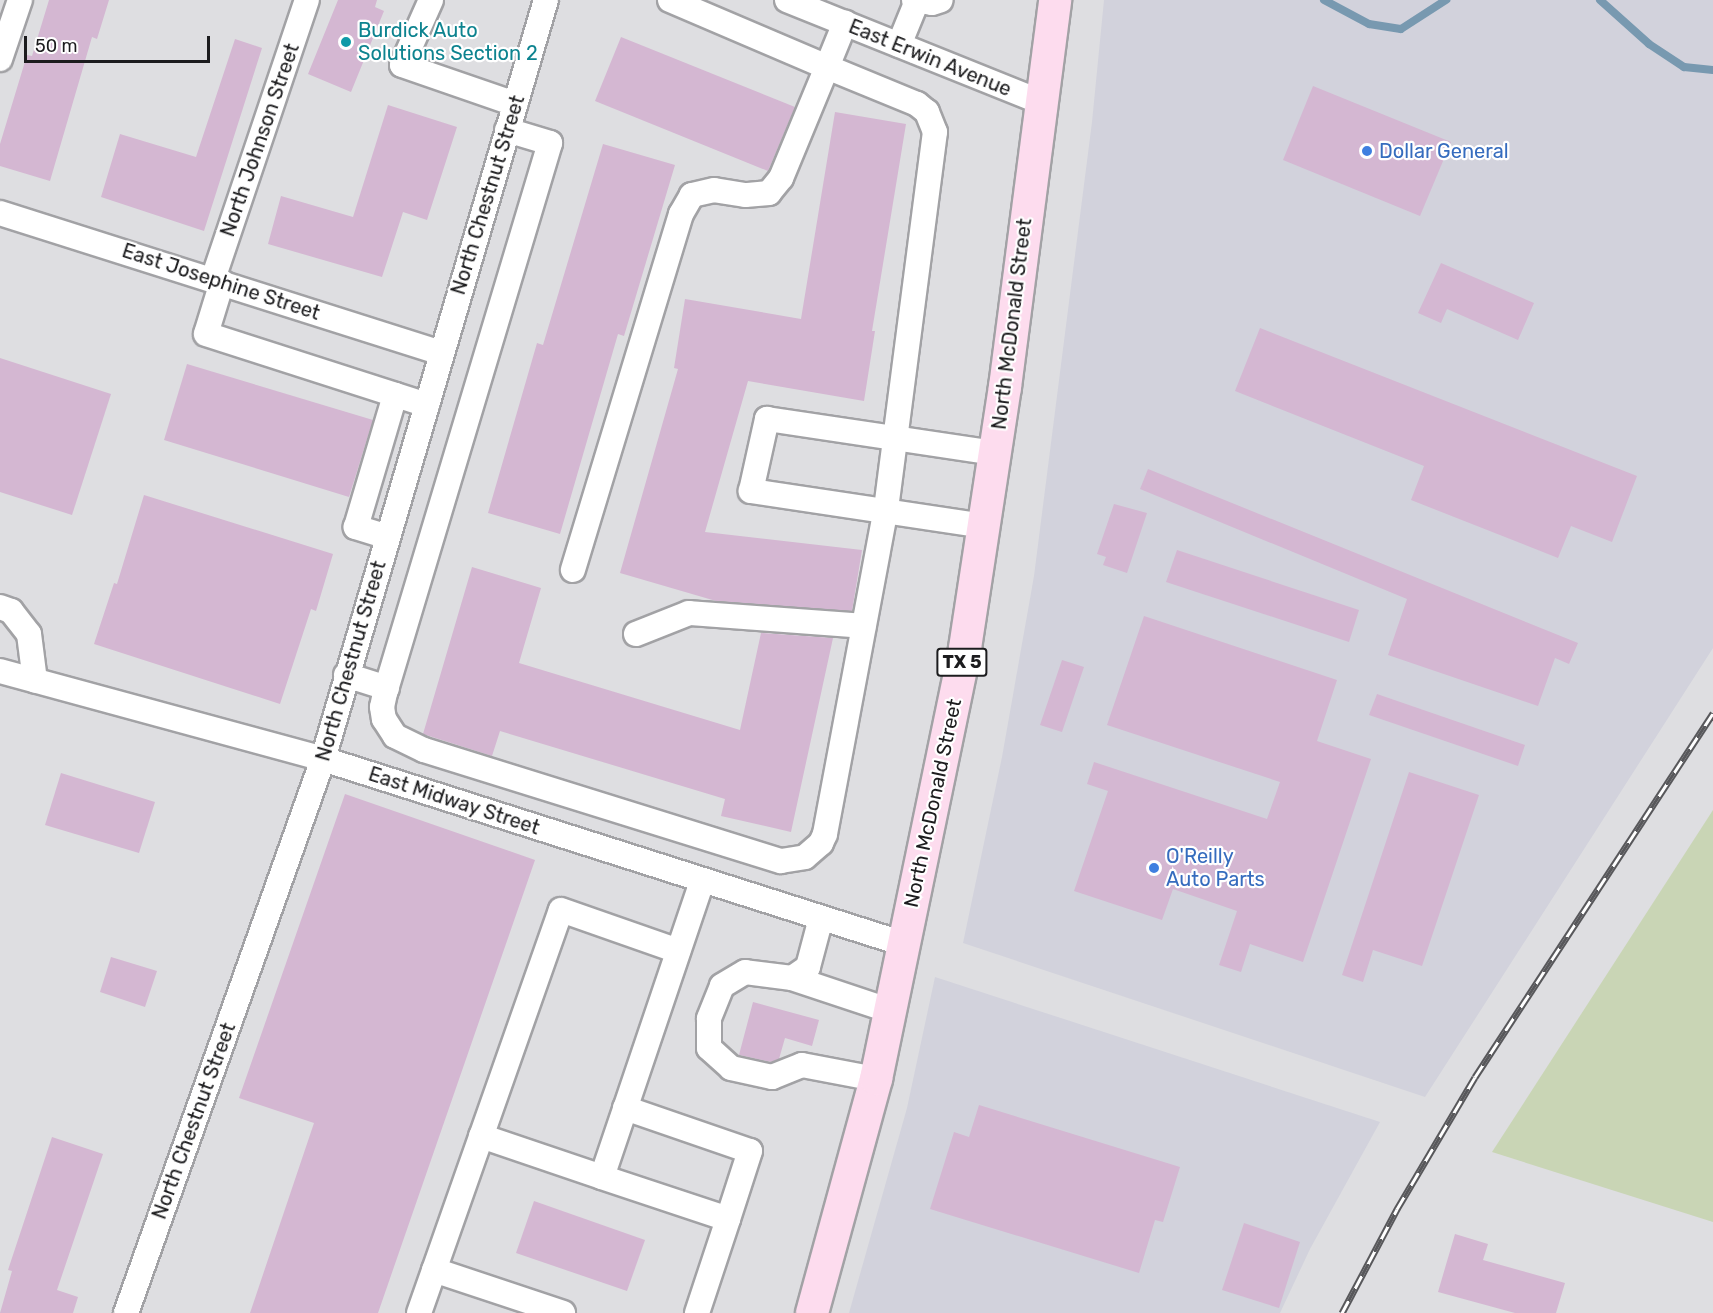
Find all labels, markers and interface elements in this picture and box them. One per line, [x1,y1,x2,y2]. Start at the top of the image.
street label: East Erwin Avenue [845,14,1015,102]
place label: Burdick Auto Solutions Section 2 [358,19,538,66]
scale bar [27,24,213,62]
text: 50 m [35,35,78,57]
marker: Burdick Auto Solutions Section 2 [339,35,353,49]
street label: North Johnson Street [216,40,304,240]
street label: North Chestnut Street [446,92,530,298]
place label: Dollar General [1379,139,1509,163]
marker: Dollar General [1360,144,1374,158]
street label: North McDonald Street [987,217,1037,431]
street label: East Josephine Street [119,239,323,325]
street label: North Chestnut Street [311,558,391,764]
road number: TX 5 [935,647,989,677]
street label: North McDonald Street [899,696,967,910]
street label: East Midway Street [365,762,543,840]
place label: O'Reilly Auto Parts [1166,844,1265,891]
marker: O'Reilly Auto Parts [1147,861,1161,875]
street label: North Chestnut Street [147,1020,241,1222]

